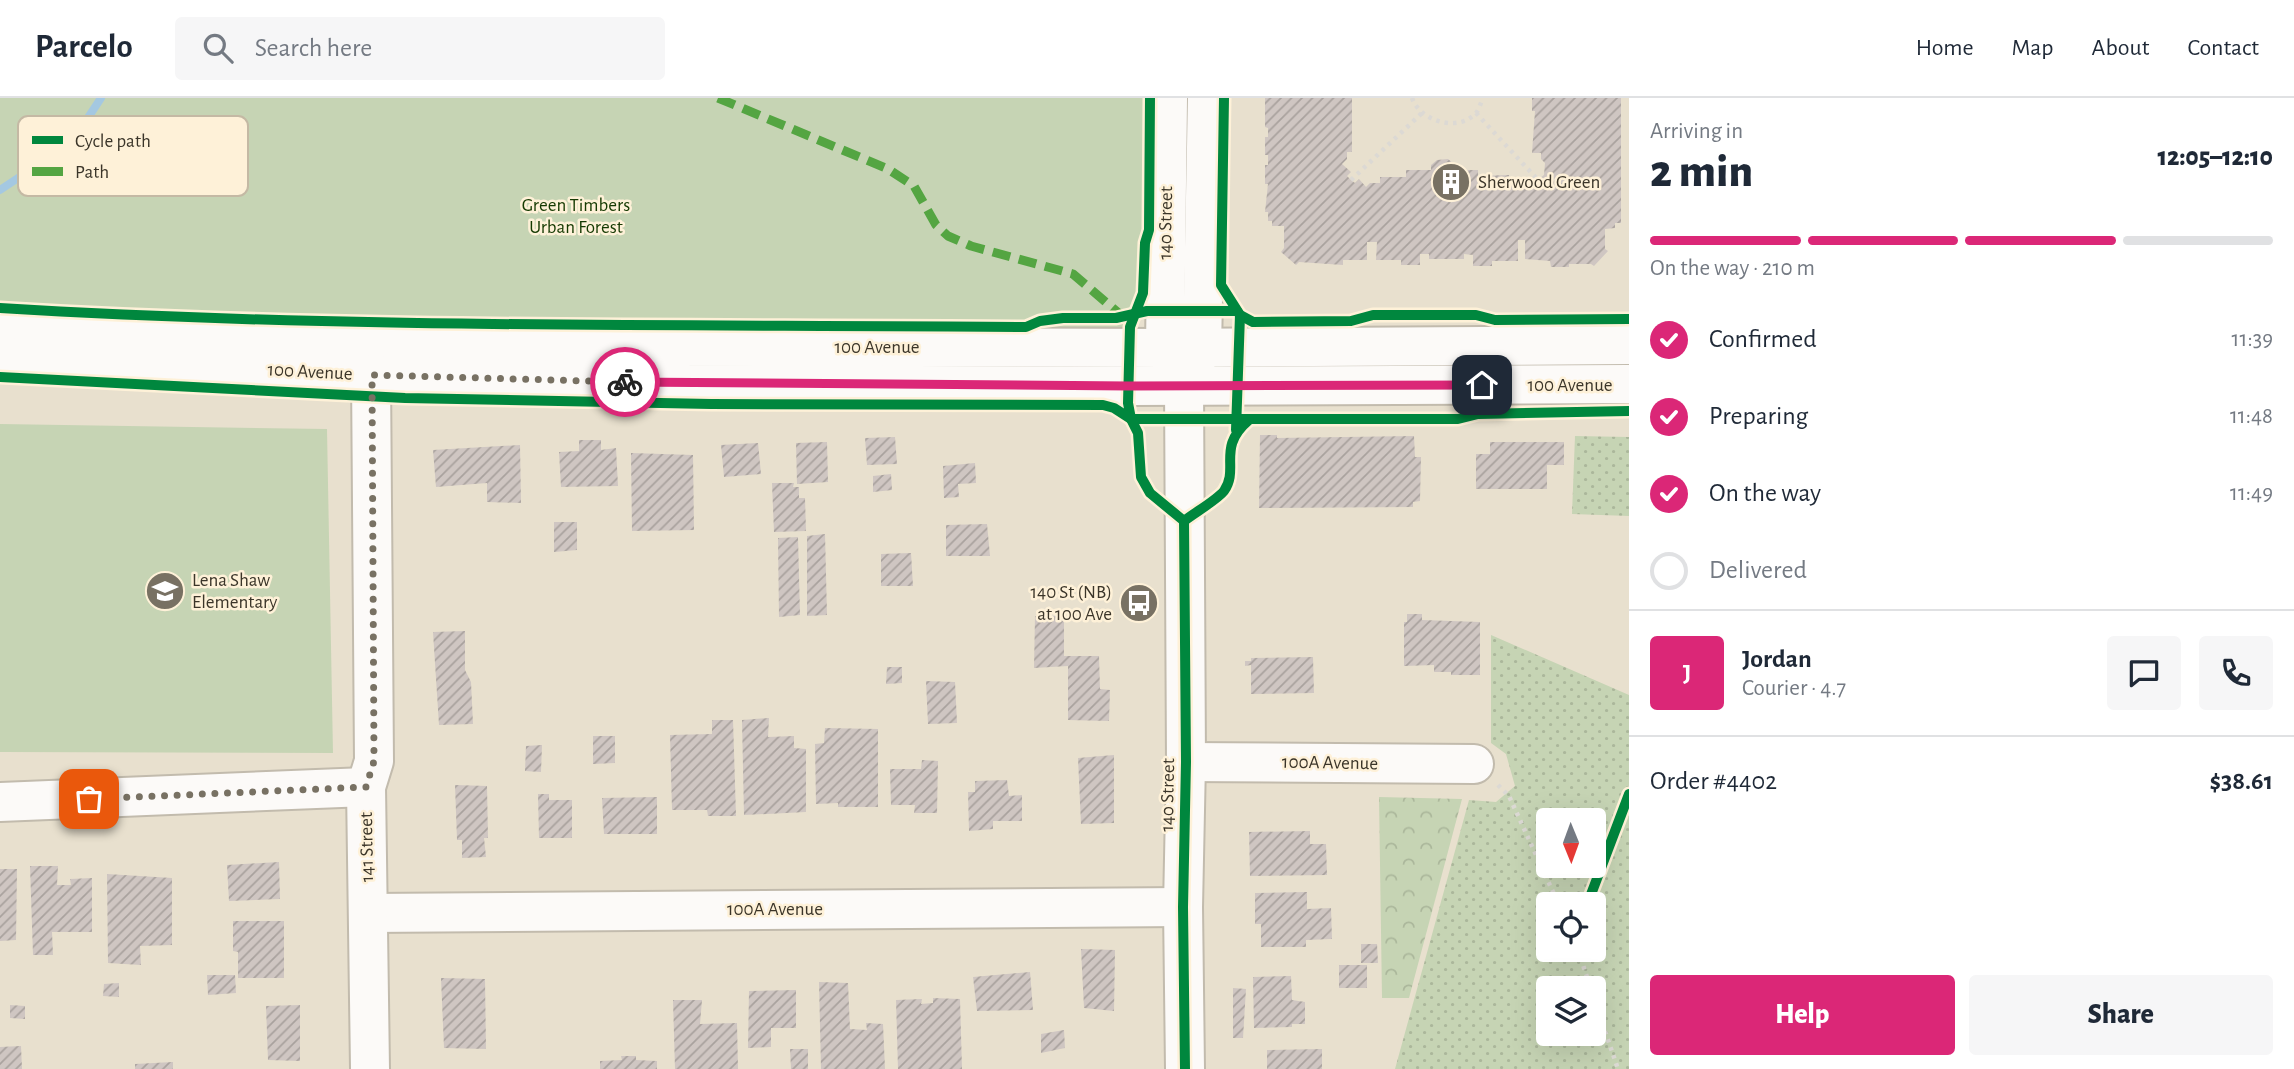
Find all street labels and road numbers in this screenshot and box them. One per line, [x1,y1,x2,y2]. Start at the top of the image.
street label: 140 Street [1156,186,1176,260]
street label: 100 Avenue [834,338,920,357]
street label: 100 Avenue [267,360,353,384]
street label: 100 Avenue [1527,376,1613,395]
street label: 100A Avenue [1282,753,1378,773]
street label: 140 Street [1158,758,1178,832]
street label: 141 Street [357,812,377,882]
street label: 100A Avenue [727,900,823,919]

